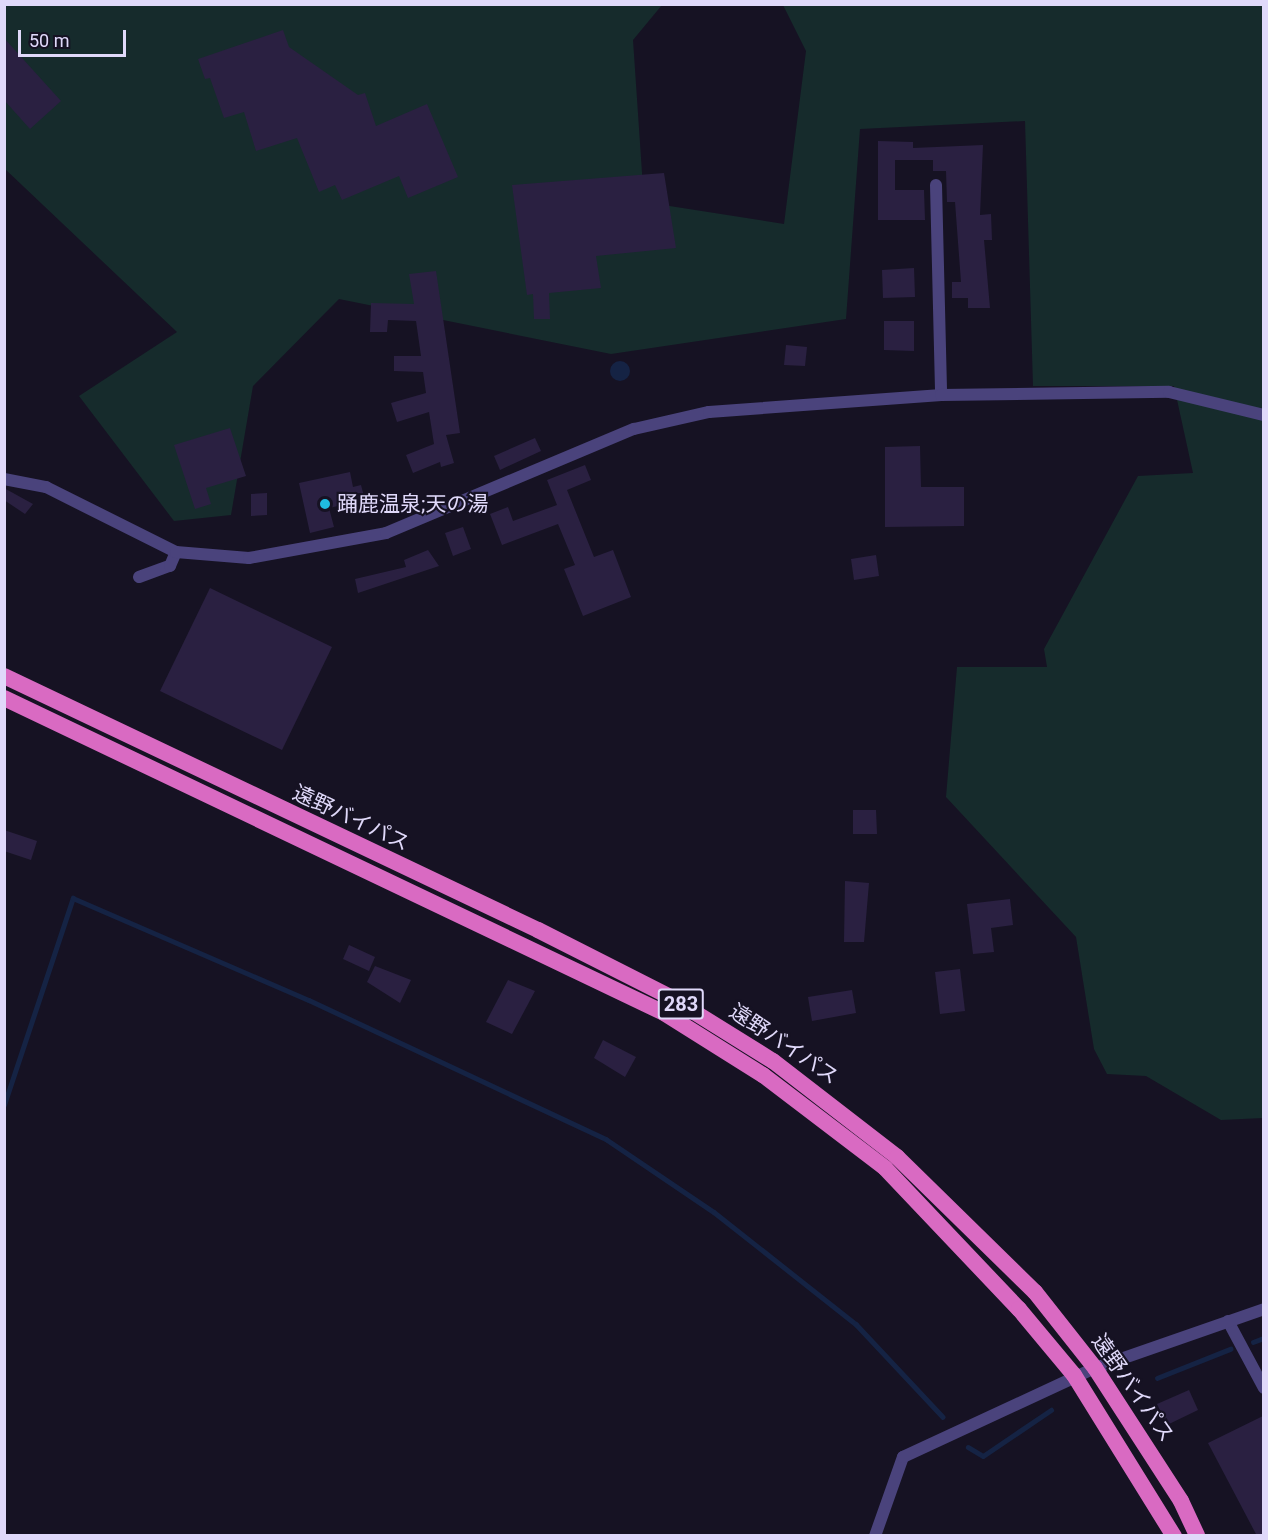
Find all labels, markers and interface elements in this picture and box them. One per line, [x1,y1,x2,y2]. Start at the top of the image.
scale bar [21,18,129,56]
text: 50 m [29,30,69,51]
place label: 踊鹿温泉;天の湯 [337,491,488,517]
marker: 踊鹿温泉;天の湯 [318,497,332,511]
street label: 遠野バイパス [289,780,413,856]
road number: 283 [657,987,705,1021]
street label: 遠野バイパス [725,998,843,1090]
street label: 遠野バイパス [1087,1329,1179,1447]

